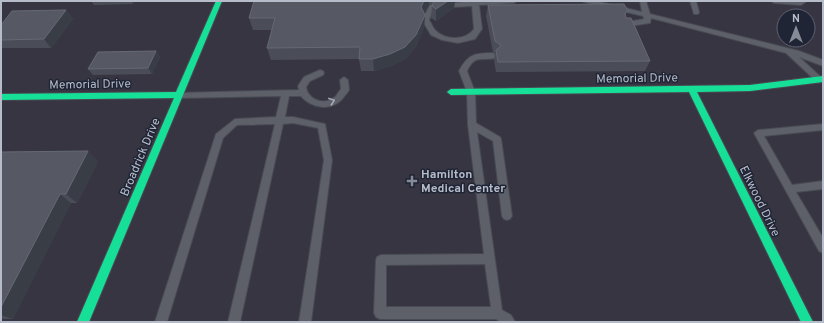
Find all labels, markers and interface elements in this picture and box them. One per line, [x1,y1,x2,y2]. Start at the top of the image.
north arrow [776,8,816,48]
text: N [792,12,800,26]
street label: Memorial Drive [596,70,678,88]
street label: Memorial Drive [49,76,131,94]
one-way arrow [328,97,335,106]
street label: Broadrick Drive [117,116,165,199]
street label: Elkwood Drive [735,163,783,239]
place label: Hamilton Medical Center [421,167,505,197]
marker: Hamilton Medical Center [406,175,418,187]

